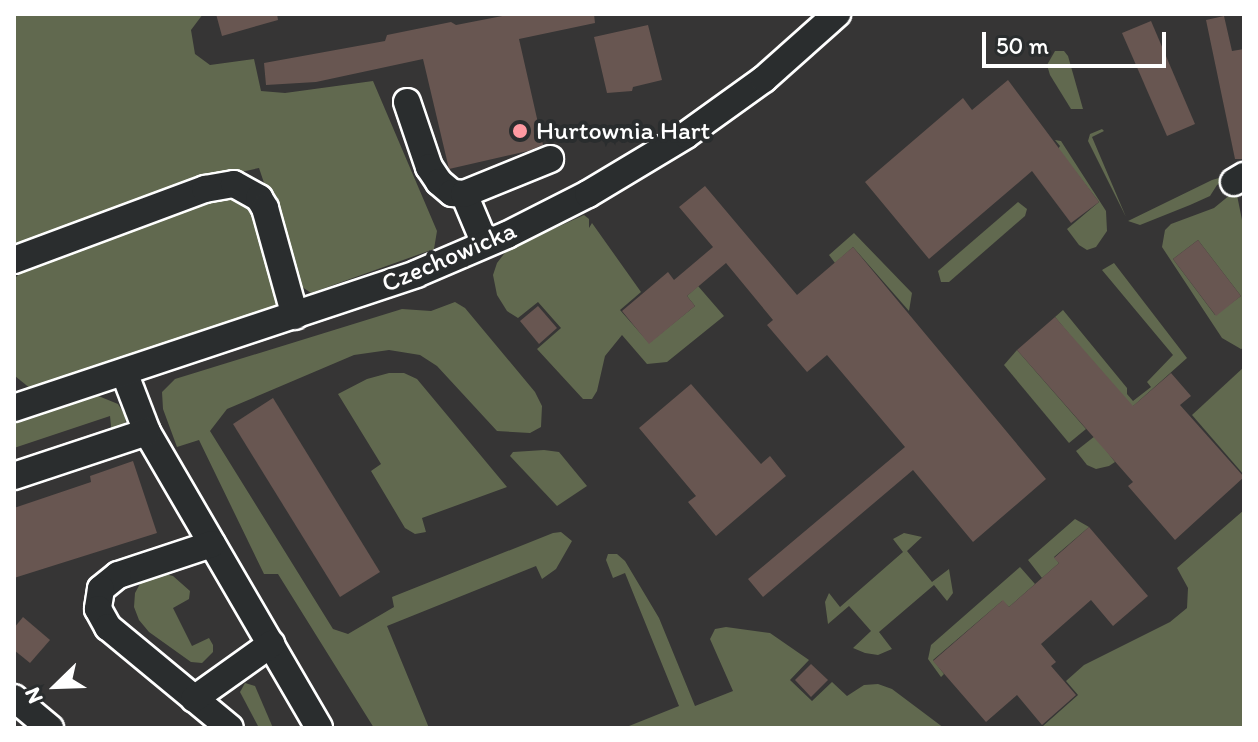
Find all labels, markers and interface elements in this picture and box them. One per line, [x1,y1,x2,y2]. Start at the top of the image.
scale bar [986,16,1170,66]
text: 50 m [996,31,1049,60]
place label: Hurtownia Hart [536,115,712,147]
marker: Hurtownia Hart [511,122,529,140]
street label: Czechowicka [377,215,521,299]
north arrow [16,646,96,726]
text: N [18,683,49,708]

